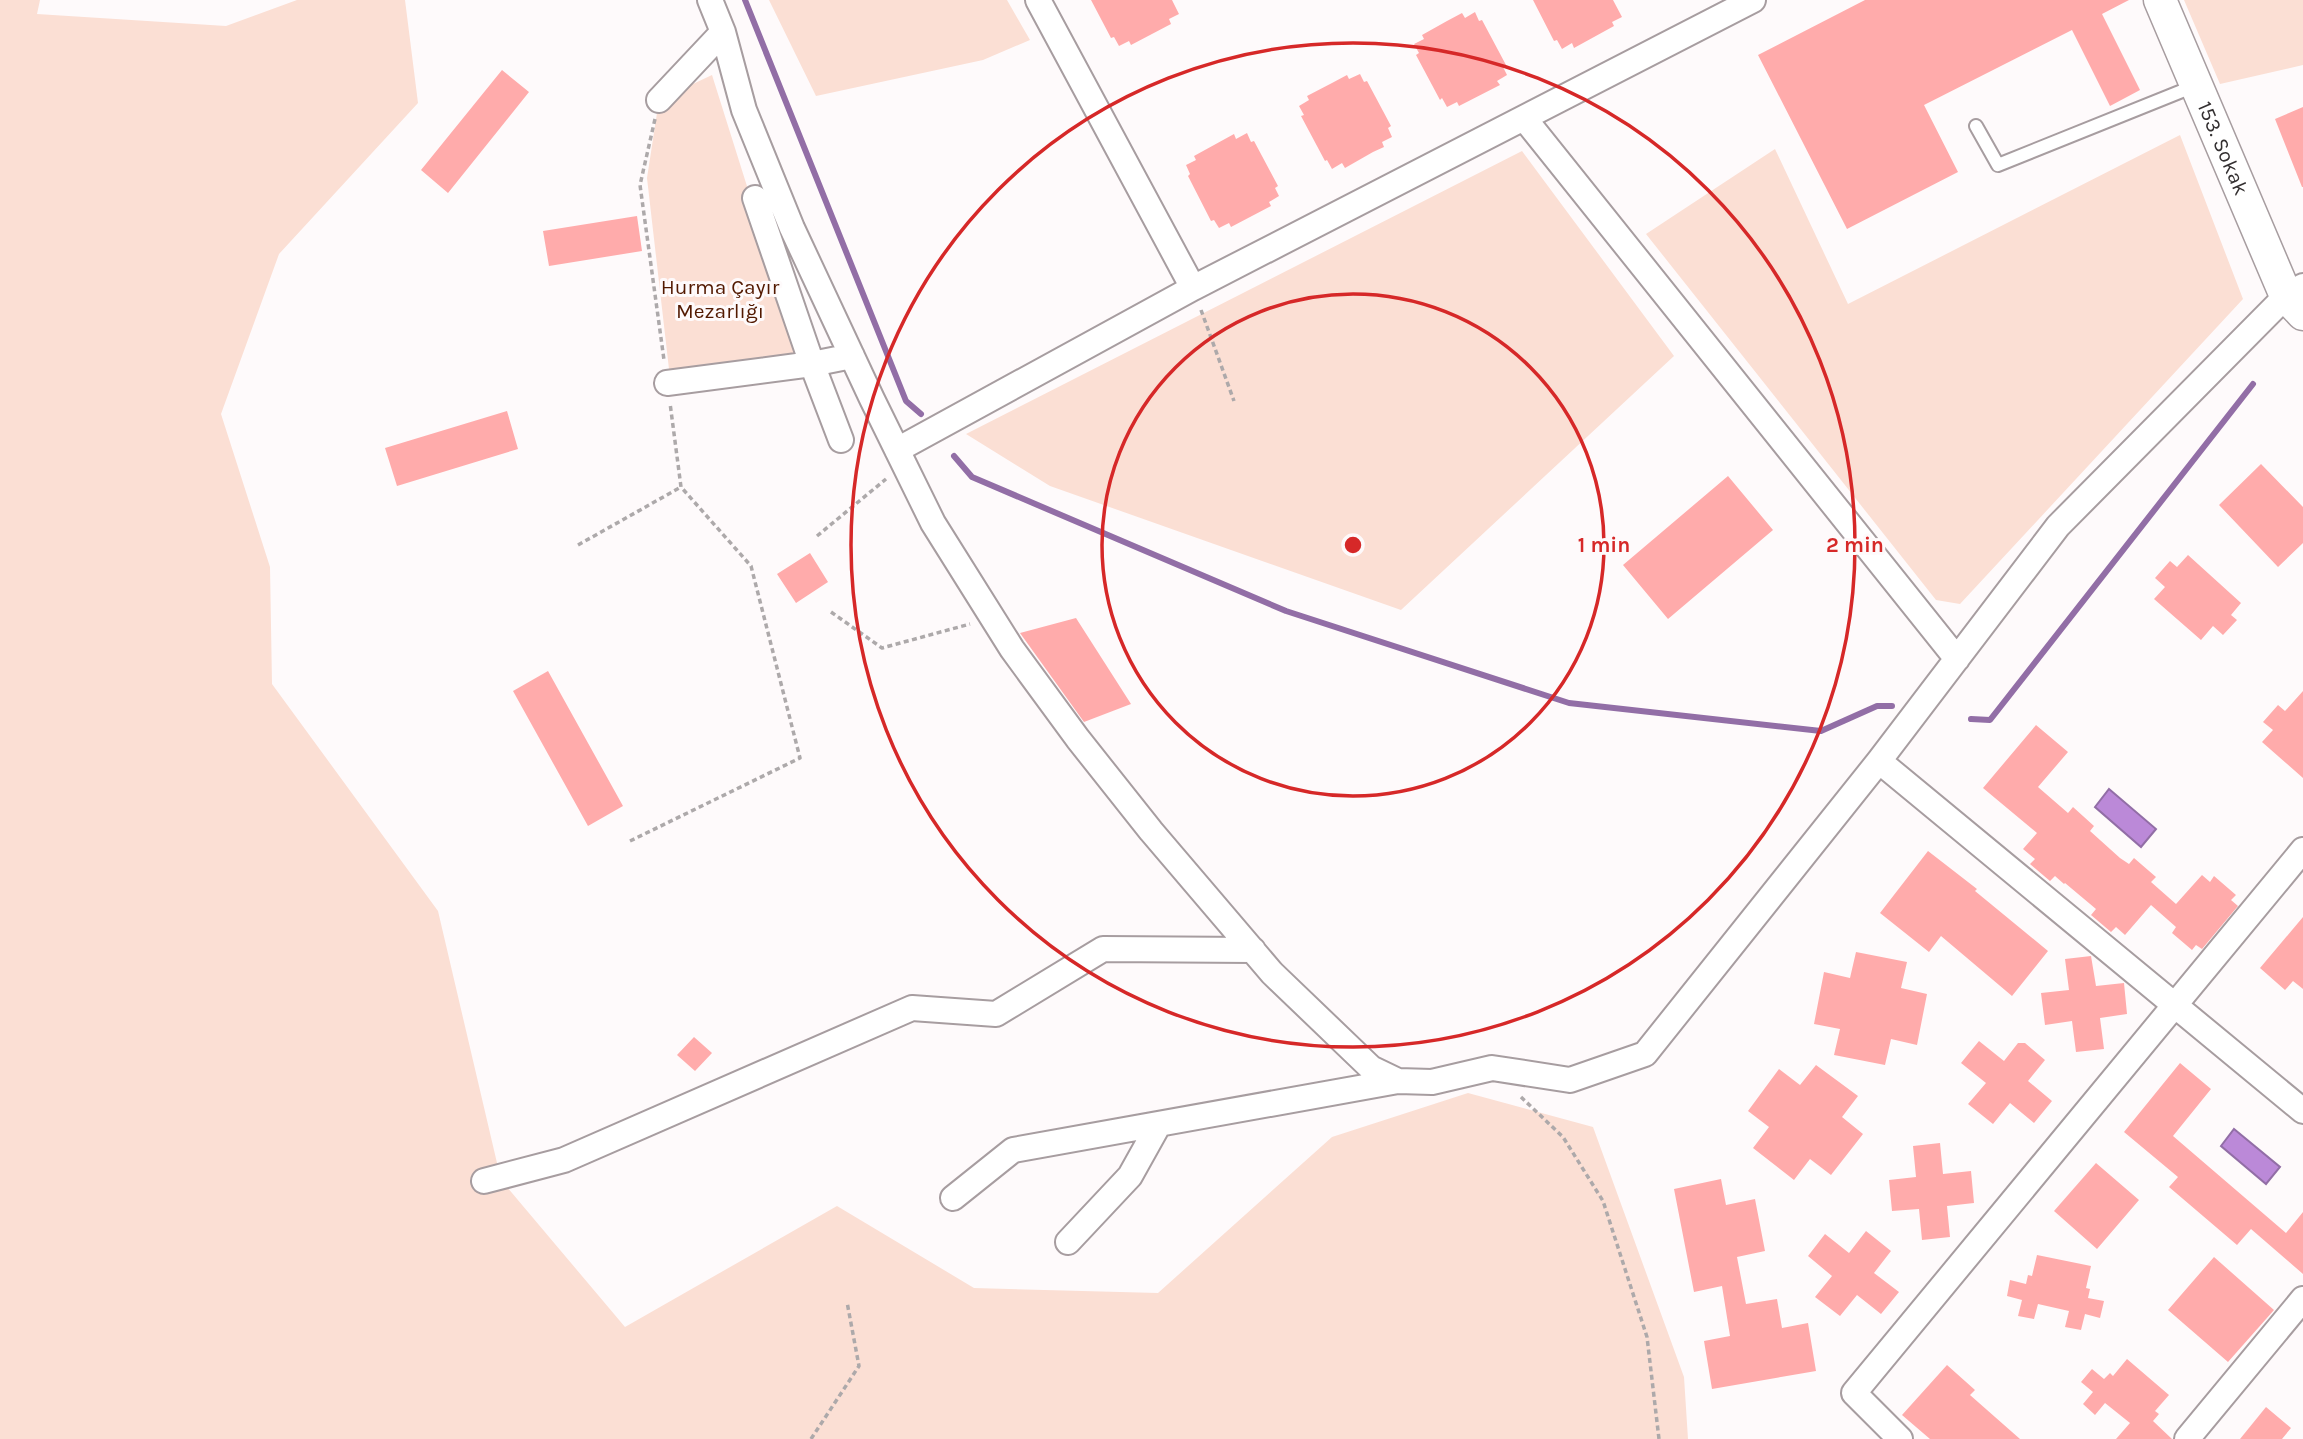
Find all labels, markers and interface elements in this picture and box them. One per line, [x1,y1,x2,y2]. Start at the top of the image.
street label: 153. Sokak [2193,98,2254,199]
park label: Hurma Çayır Mezarlığı [661,275,780,323]
centre of rings [1341,533,1365,557]
text: 1 min [1578,533,1630,557]
text: 2 min [1826,533,1884,557]

